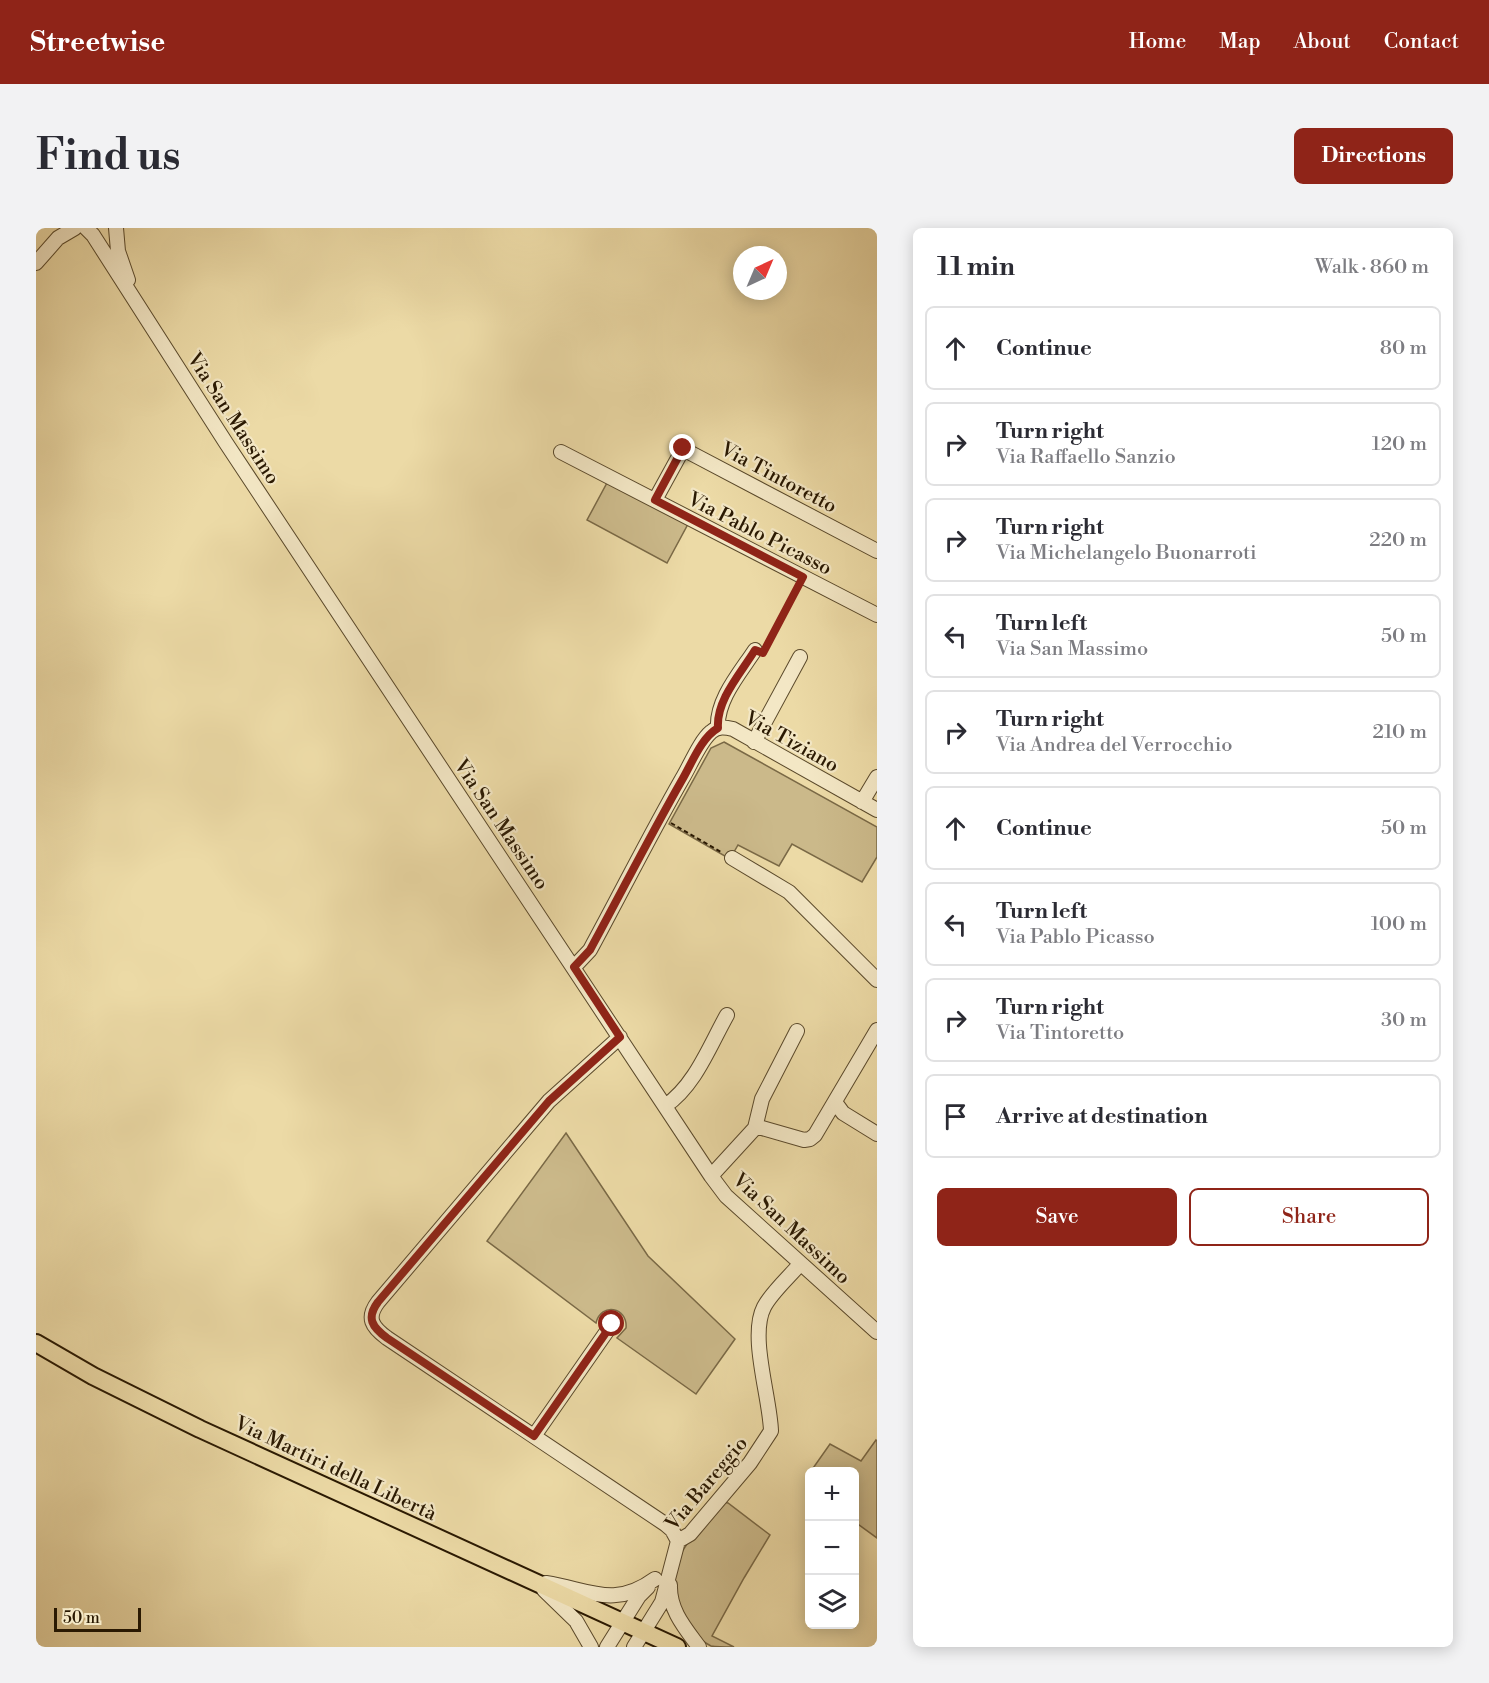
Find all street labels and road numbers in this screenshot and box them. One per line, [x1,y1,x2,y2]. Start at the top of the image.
street label: Via San Massimo [180,347,285,490]
street label: Via Tintoretto [715,437,841,519]
street label: Via Pablo Picasso [682,487,836,581]
street label: Via Tiziano [739,706,843,778]
street label: Via San Massimo [447,754,554,895]
street label: Via San Massimo [726,1167,855,1290]
street label: Via Martiri della Libertà [229,1411,441,1528]
street label: Via Bareggio [660,1432,754,1537]

